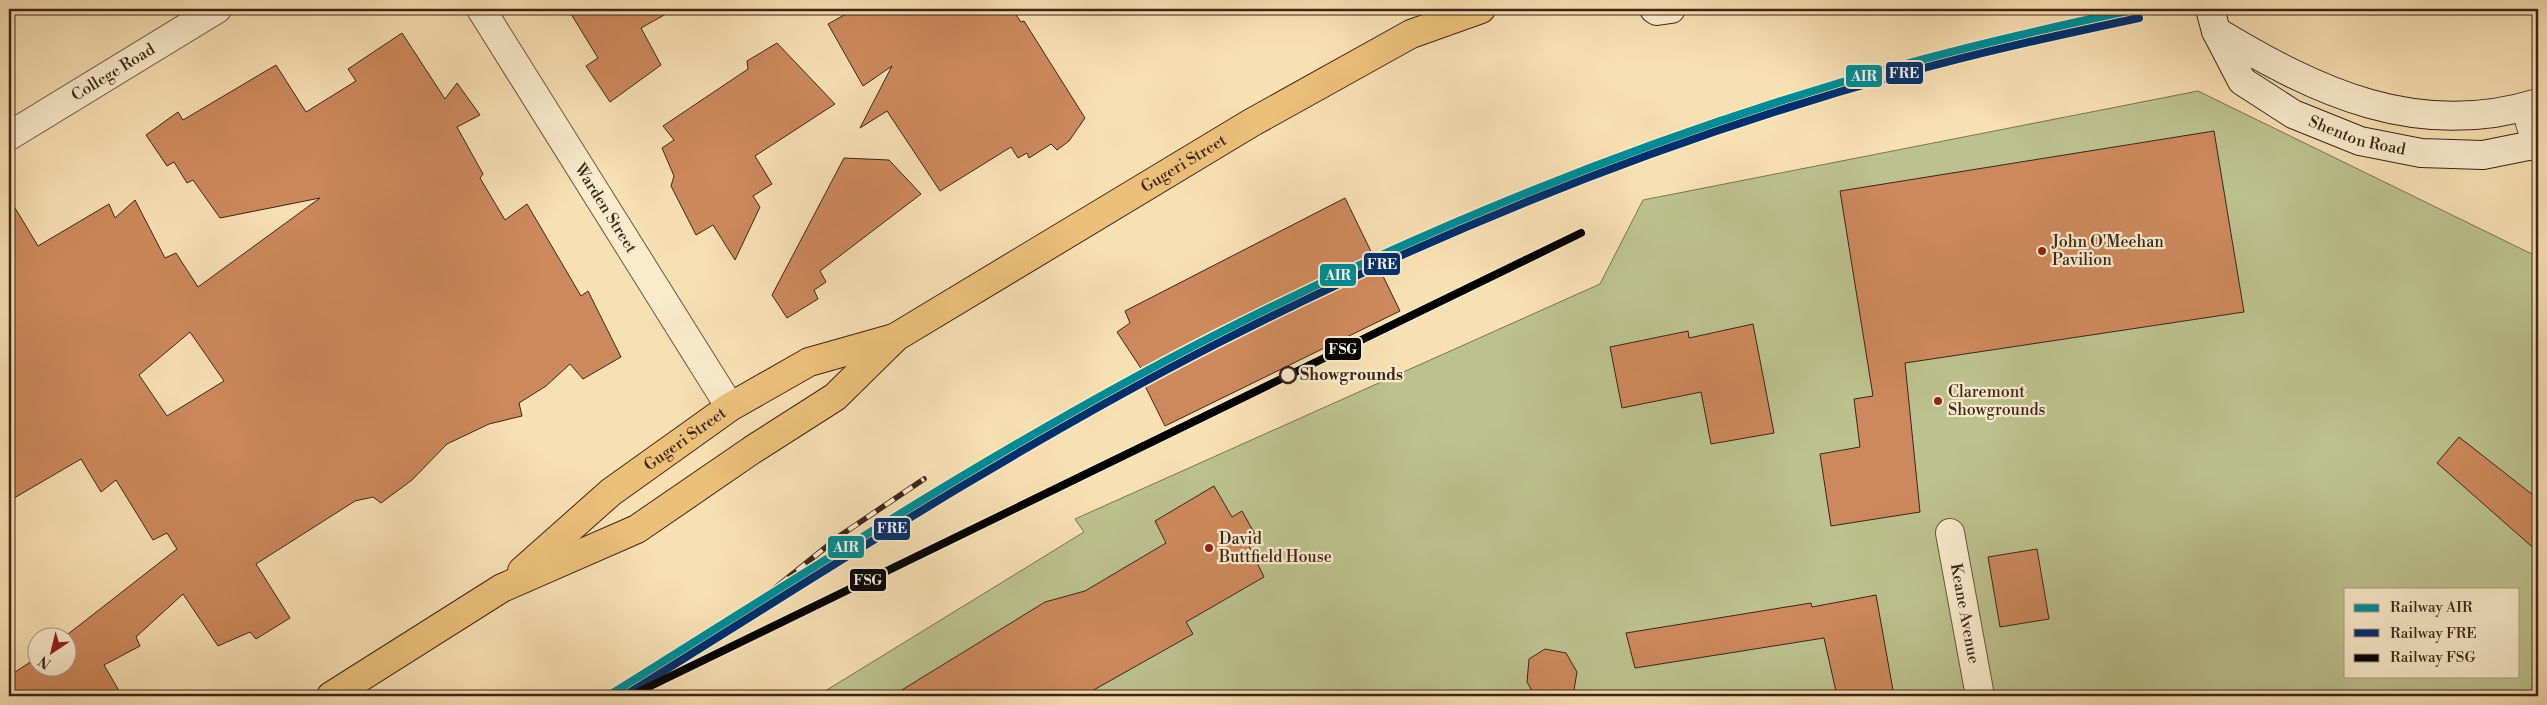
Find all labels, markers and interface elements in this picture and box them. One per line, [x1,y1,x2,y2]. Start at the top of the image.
street label: College Road [68,39,159,106]
line badge: FRE [1885,61,1924,85]
line badge: AIR [1845,64,1883,88]
text: FRE [1889,65,1919,83]
text: AIR [1850,68,1878,86]
street label: Shenton Road [2306,111,2407,160]
street label: Gugeri Street [1137,130,1230,197]
street label: Warden Street [570,159,641,257]
place label: John O'Meehan Pavilion [2051,232,2164,270]
marker: John O'Meehan Pavilion [2036,245,2048,257]
line badge: FRE [1363,252,1401,276]
text: FRE [1367,256,1397,274]
line badge: AIR [1319,263,1357,287]
text: AIR [1324,267,1352,285]
line badge: FSG [1324,337,1362,361]
text: FSG [1329,341,1357,359]
place label: Showgrounds [1300,365,1403,385]
marker: Showgrounds [1279,366,1297,384]
place label: Claremont Showgrounds [1948,382,2046,420]
marker: Claremont Showgrounds [1932,395,1944,407]
street label: Gugeri Street [640,403,730,475]
line badge: FRE [873,517,911,541]
text: FRE [877,520,907,538]
place label: David Buttfield House [1218,529,1332,567]
line badge: AIR [827,535,865,559]
text: AIR [832,539,860,557]
marker: David Buttfield House [1203,542,1215,554]
street label: Keane Avenue [1946,562,1984,665]
line badge: FSG [849,568,887,592]
text: FSG [854,572,882,590]
legend [2344,588,2520,678]
text: Railway AIR [2390,598,2473,617]
text: Railway FRE [2390,624,2477,643]
north arrow [28,628,78,678]
text: Railway FSG [2390,648,2476,667]
text: N [35,651,55,672]

